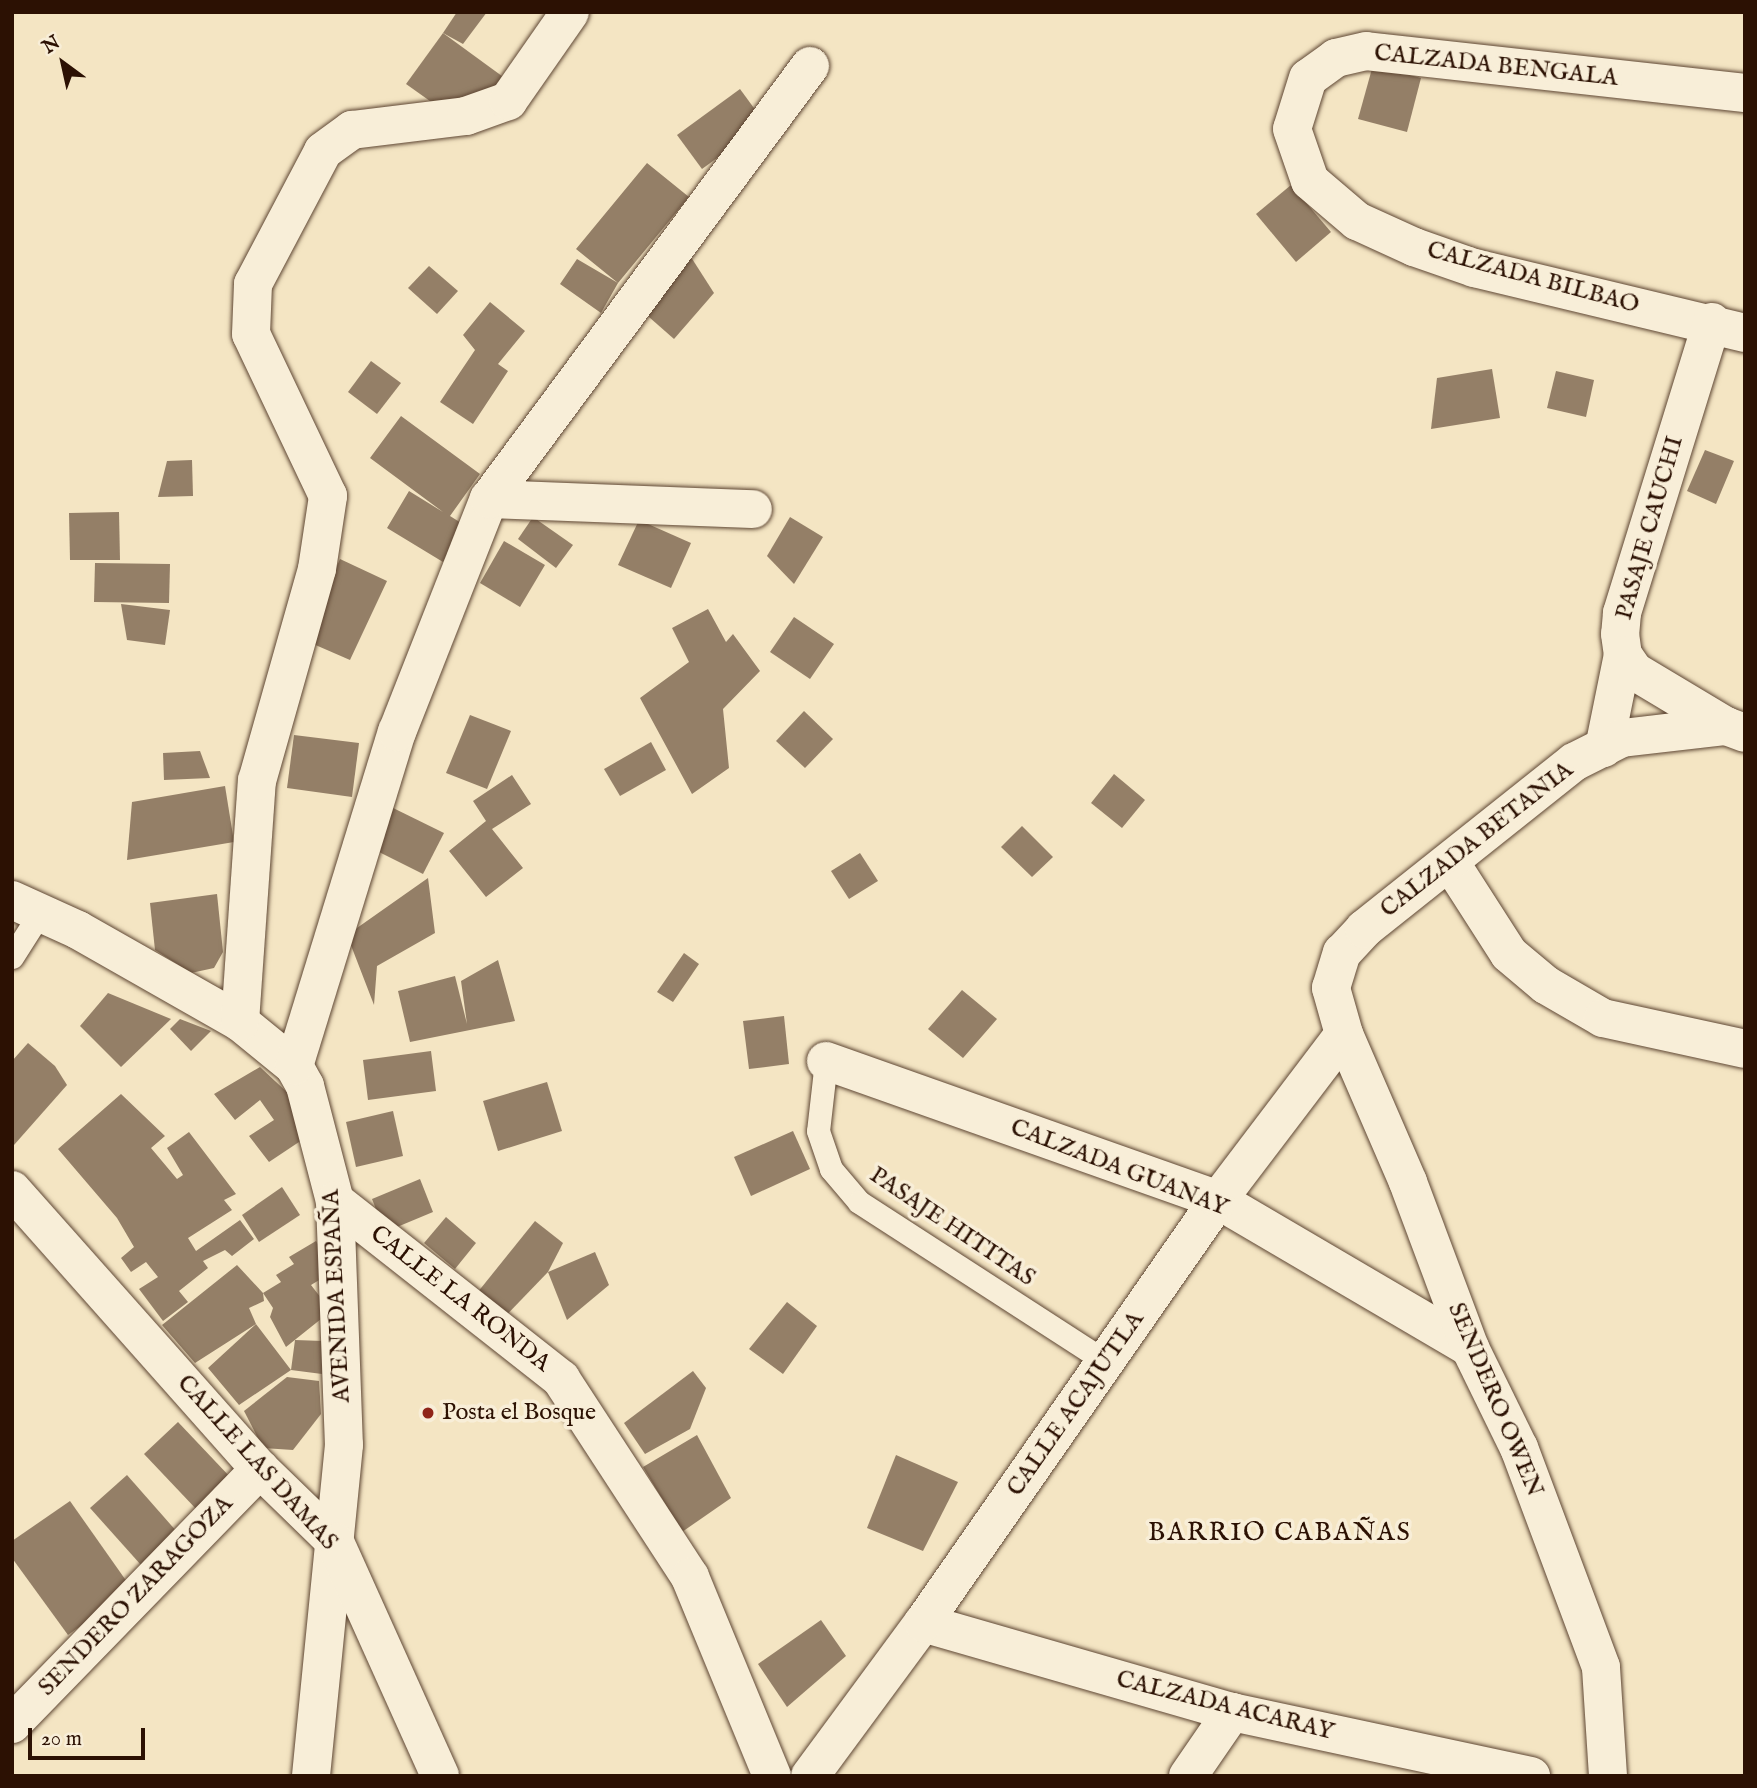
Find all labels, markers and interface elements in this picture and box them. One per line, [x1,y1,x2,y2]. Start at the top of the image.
north arrow [28,28,98,98]
text: N [38,31,65,60]
street label: CALZADA BENGALA [1373,39,1619,93]
street label: CALZADA BILBAO [1424,236,1642,320]
street label: PASAJE CAUCHI [1610,433,1690,623]
street label: CALZADA BETANIA [1375,756,1579,924]
street label: CALZADA GUANAY [1006,1113,1232,1223]
street label: PASAJE HITITAS [864,1161,1040,1293]
street label: AVENIDA ESPAÑA [317,1189,357,1403]
street label: CALLE LA RONDA [364,1220,556,1378]
street label: SENDERO OWEN [1441,1299,1549,1501]
street label: CALLE ACAJUTLA [1001,1306,1151,1502]
street label: CALLE LAS DAMAS [171,1369,343,1557]
place label: Posta el Bosque [442,1399,596,1427]
marker: Posta el Bosque [420,1405,436,1421]
street label: SENDERO ZARAGOZA [33,1490,239,1702]
district label: BARRIO CABAÑAS [1150,1517,1410,1549]
street label: CALZADA ACARAY [1113,1665,1337,1747]
scale bar [32,1714,149,1758]
text: 20 m [41,1726,82,1753]

